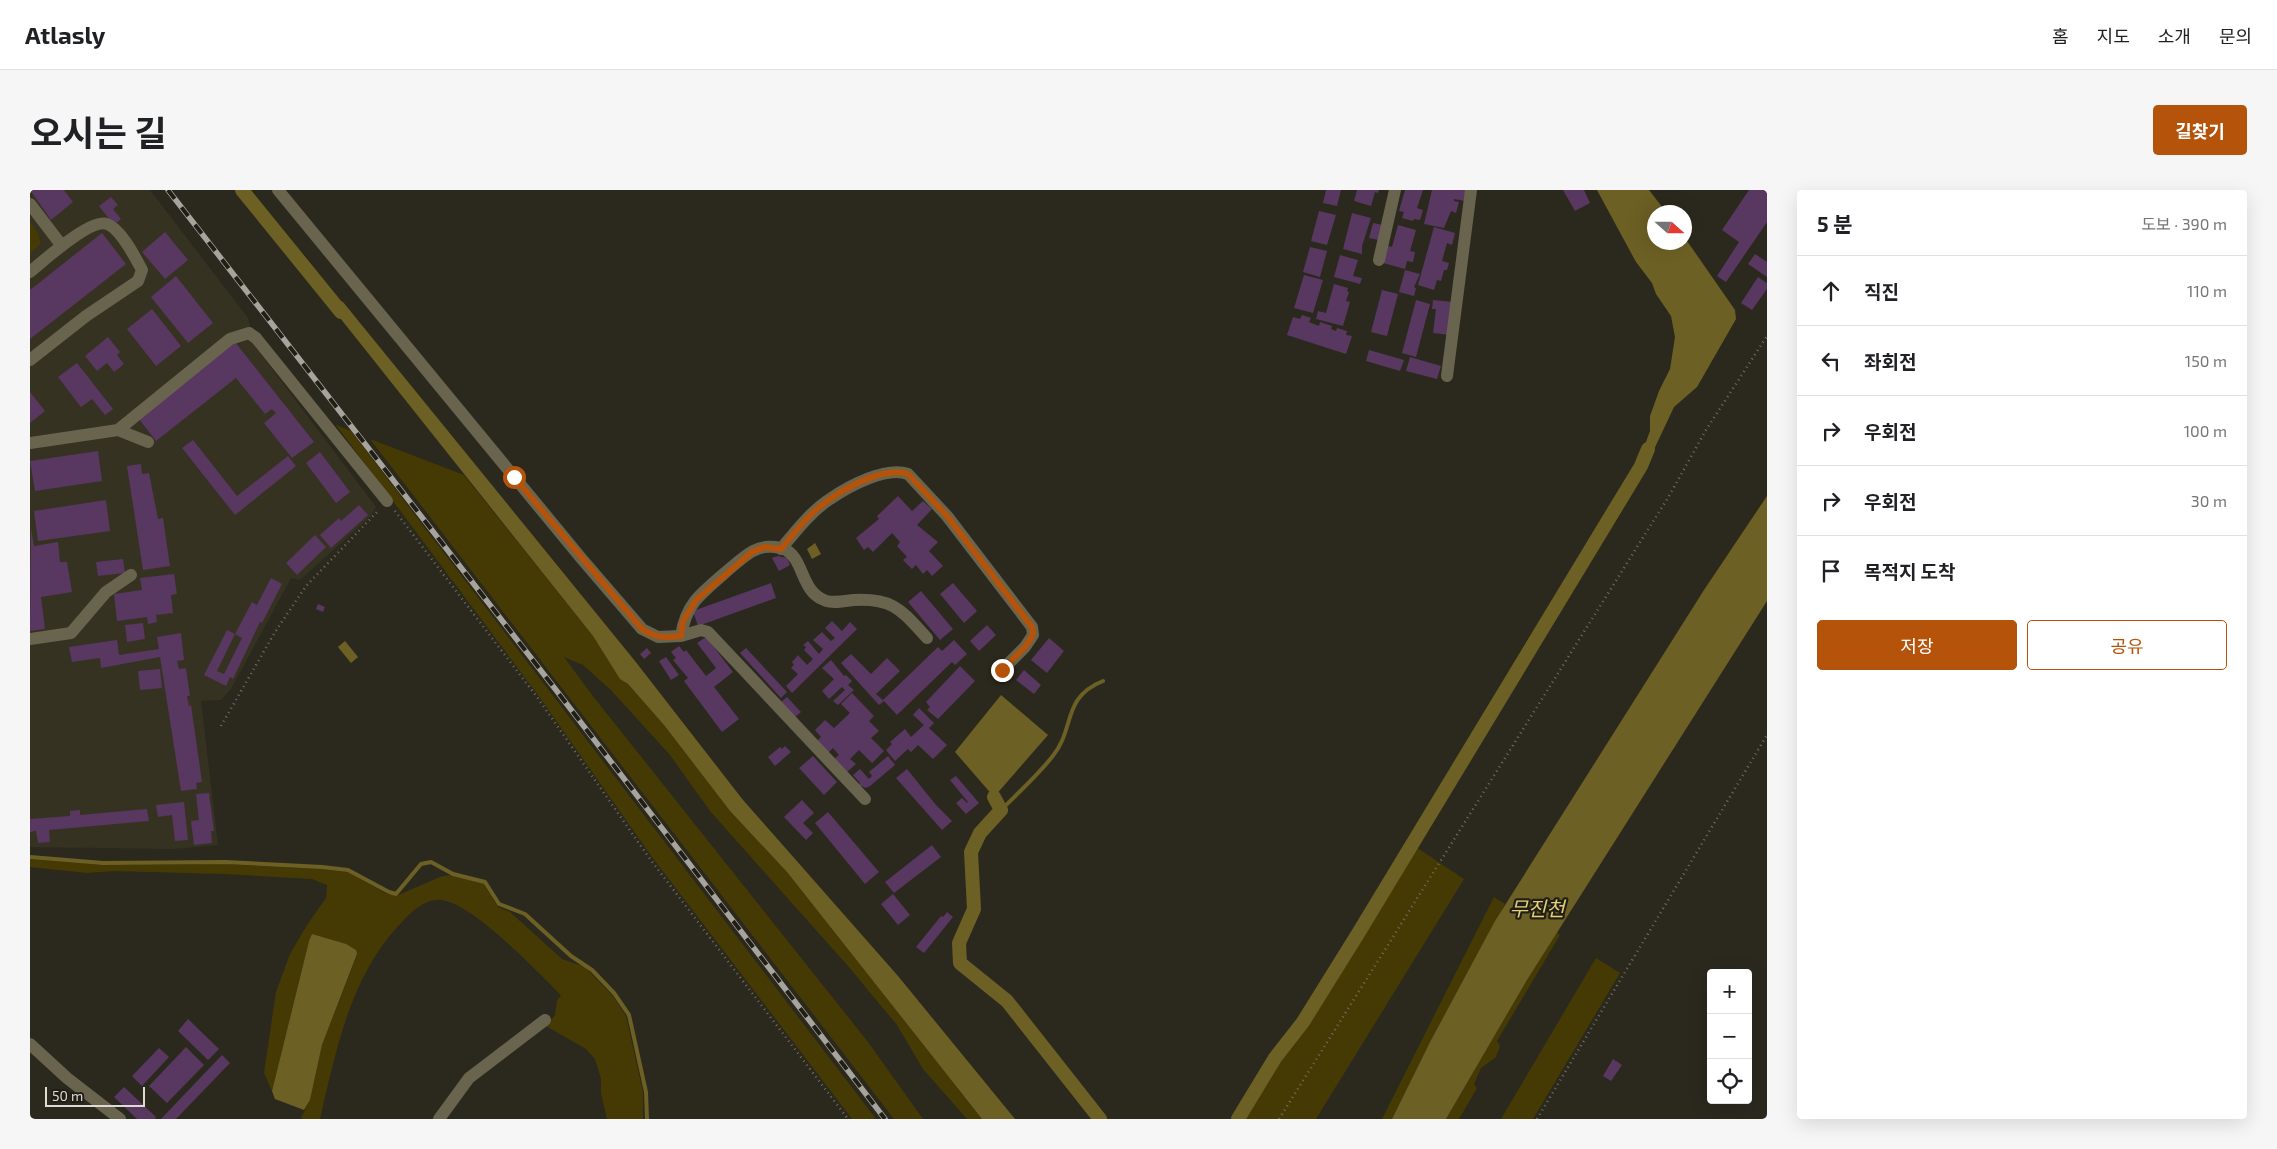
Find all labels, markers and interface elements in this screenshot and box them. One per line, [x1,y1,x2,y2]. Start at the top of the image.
text: Atlasly [25,20,105,49]
text: 홈 [2052,25,2069,47]
text: 지도 [2097,25,2130,47]
text: 소개 [2158,25,2191,47]
text: 문의 [2219,25,2252,47]
button: 길찾기 [2153,105,2247,155]
text: 오시는 길 [30,111,166,153]
north arrow [1647,205,1692,250]
text: 5 분 [1817,211,1852,236]
text: 도보 · 390 m [2141,214,2227,233]
icon: ahead [1817,277,1845,305]
text: 직진 [1864,280,1899,303]
text: 110 m [2187,281,2227,300]
icon: left [1817,347,1845,375]
text: 좌회전 [1864,350,1916,373]
text: 150 m [2185,351,2227,370]
icon: right [1817,417,1845,445]
text: 우회전 [1864,420,1916,443]
text: 100 m [2184,421,2227,440]
route start [503,466,526,489]
icon: right [1817,487,1845,515]
text: 우회전 [1864,490,1916,513]
text: 30 m [2191,491,2227,510]
icon: arrive [1817,557,1845,585]
text: 목적지 도착 [1864,560,1956,583]
button: 저장 [1817,620,2017,670]
button: 공유 [2027,620,2227,670]
route end [991,659,1014,682]
water label: 무진천 [1509,896,1567,920]
map controls [1707,969,1752,1104]
button: + [1707,969,1752,1014]
button: − [1707,1014,1752,1059]
button: locate [1707,1059,1752,1104]
scale bar [45,1084,145,1107]
text: 50 m [52,1087,83,1104]

